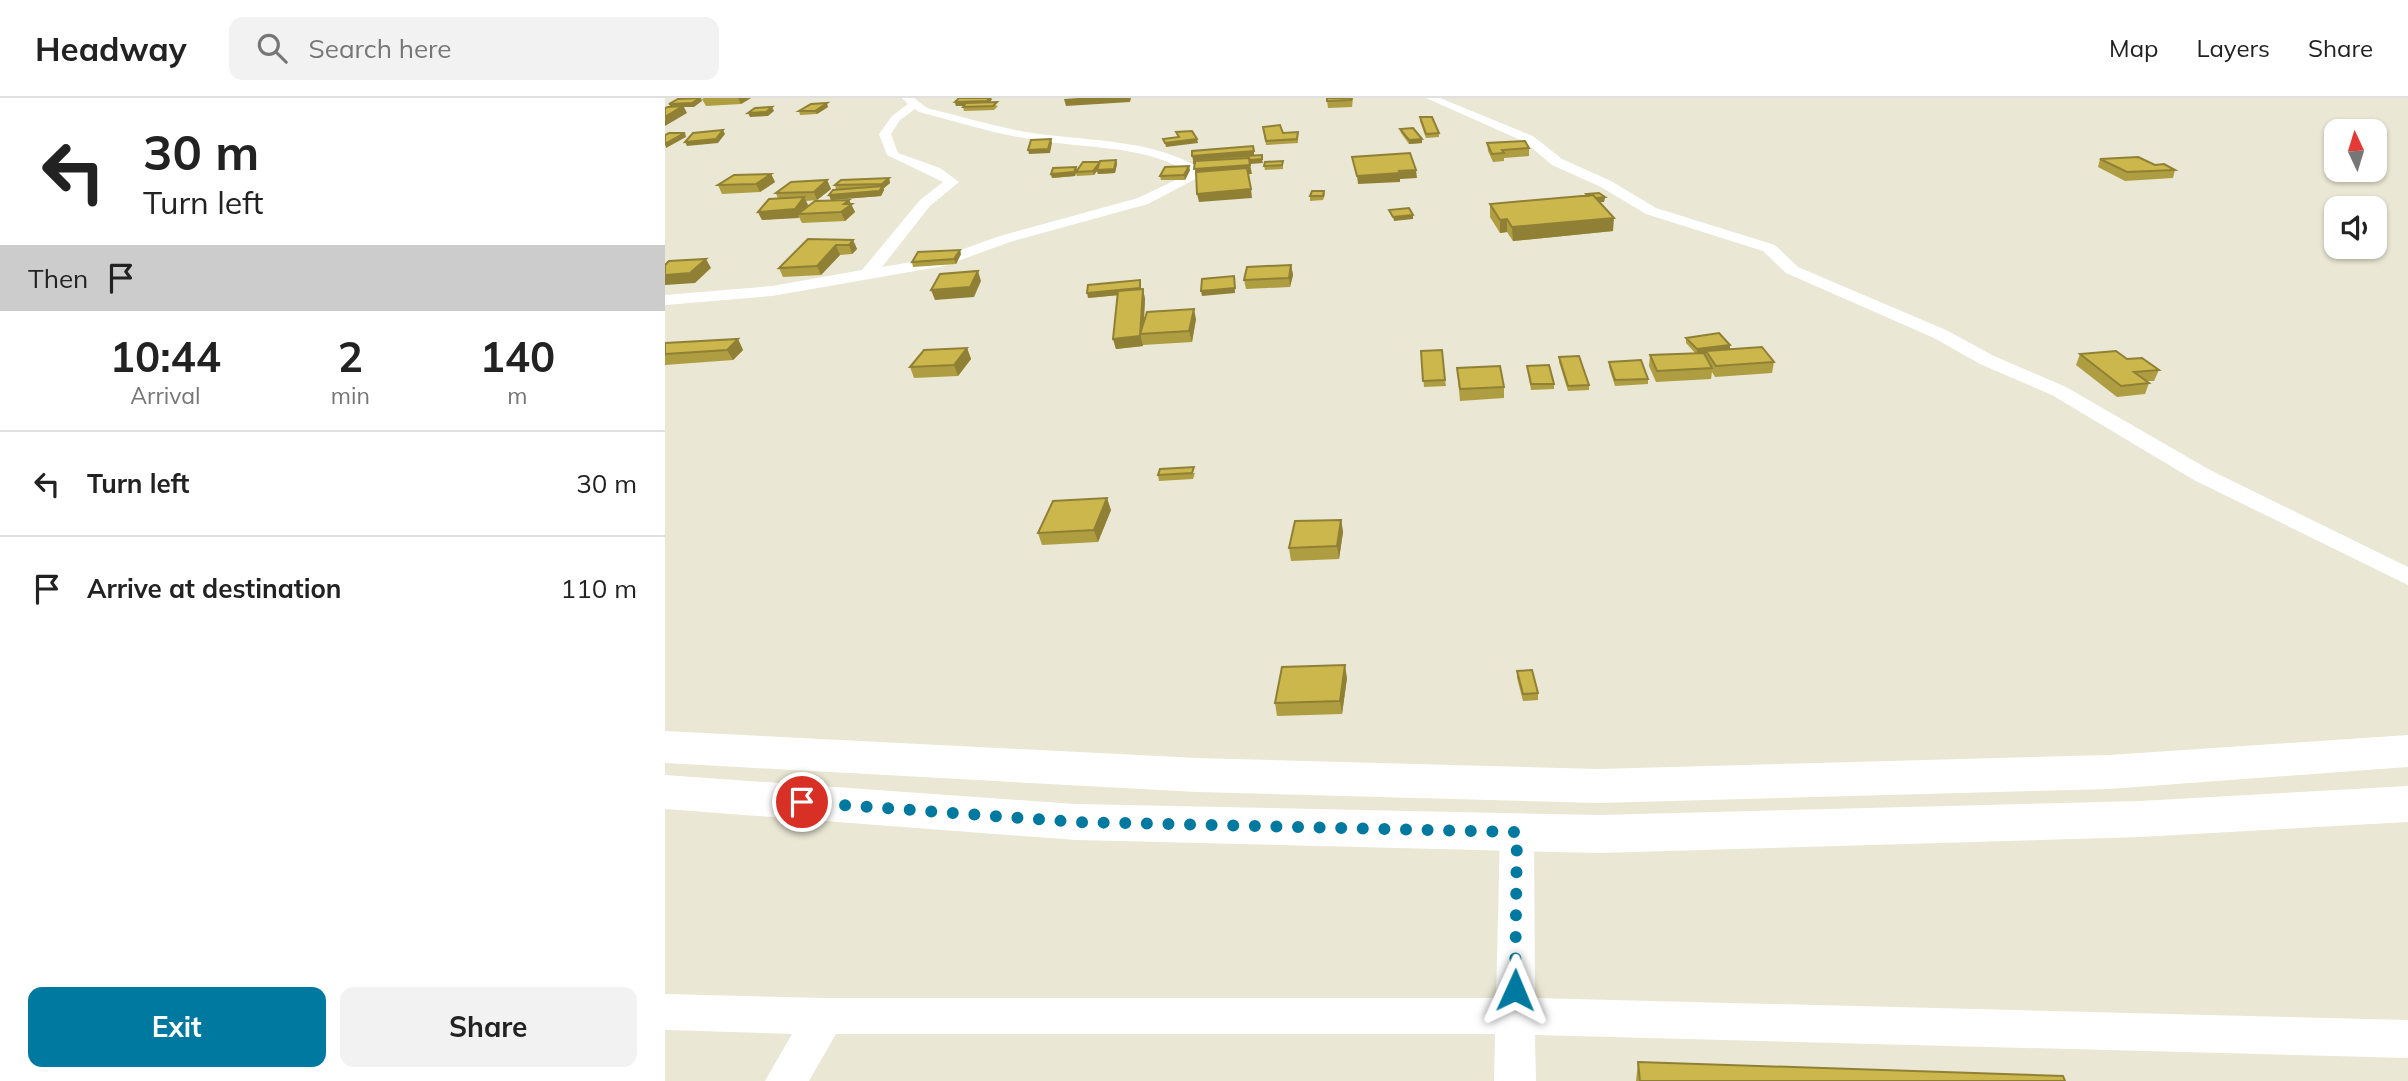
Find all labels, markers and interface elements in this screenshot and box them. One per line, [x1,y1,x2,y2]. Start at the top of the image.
search box [229,17,719,80]
text: Headway [35,28,187,69]
icon: search [253,29,291,67]
text: Search here [309,32,451,65]
text: Map [2109,33,2158,63]
text: Layers [2196,33,2270,63]
text: Share [2308,33,2373,63]
north arrow [2324,119,2387,182]
map controls [2324,119,2387,259]
text: 30 m [143,121,259,182]
icon: left [28,126,119,217]
text: Turn left [143,182,263,222]
button: sound [2324,196,2387,259]
icon: arrive [102,259,140,297]
text: Then [28,262,88,295]
text: 10:44 [110,330,221,383]
text: 2 [338,330,363,383]
text: 140 [480,330,555,383]
text: Arrival [130,381,201,410]
text: min [331,381,370,410]
text: m [507,381,528,410]
icon: left [28,465,66,503]
text: Turn left [87,467,189,500]
text: 30 m [576,467,637,500]
icon: arrive [28,570,66,608]
text: Arrive at destination [87,572,342,605]
text: 110 m [561,572,637,605]
pin [772,772,832,832]
icon: arrive [783,783,821,821]
position arrow [1478,953,1552,1027]
button: Exit [28,987,326,1067]
button: Share [340,987,637,1067]

